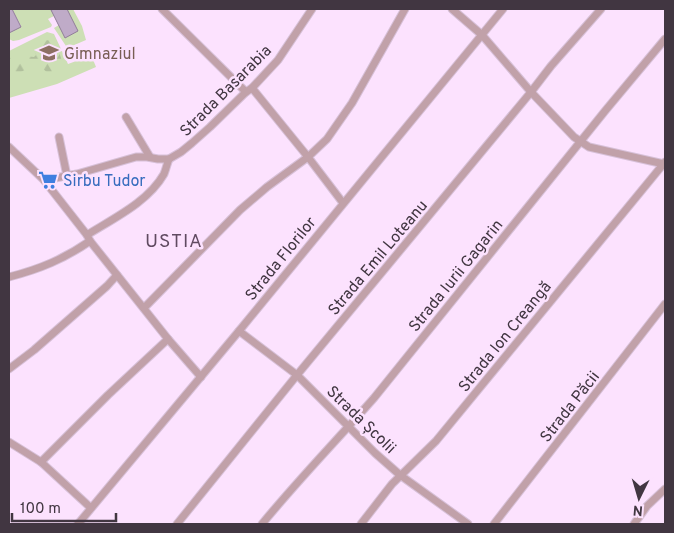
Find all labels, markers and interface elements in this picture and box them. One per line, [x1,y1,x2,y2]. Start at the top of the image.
street label: Strada Basarabia [176,41,276,141]
school or university icon: Gimnaziul [38,42,60,64]
place label: Gimnaziul [64,45,136,65]
supermarket icon: Sirbu Tudor [37,169,59,191]
place label: Sirbu Tudor [63,172,146,192]
street label: Strada Emil Loteanu [324,197,433,320]
street label: Strada Florilor [242,213,321,305]
street label: Strada Iurii Gagarin [405,216,508,337]
district label: USTIA [145,230,203,254]
street label: Strada Ion Creangă [455,278,556,397]
street label: Strada Păcii [537,368,605,447]
street label: Strada Școlii [322,382,400,459]
north arrow [614,473,664,523]
scale bar [12,490,116,522]
text: 100 m [20,500,61,519]
text: N [632,501,644,518]

